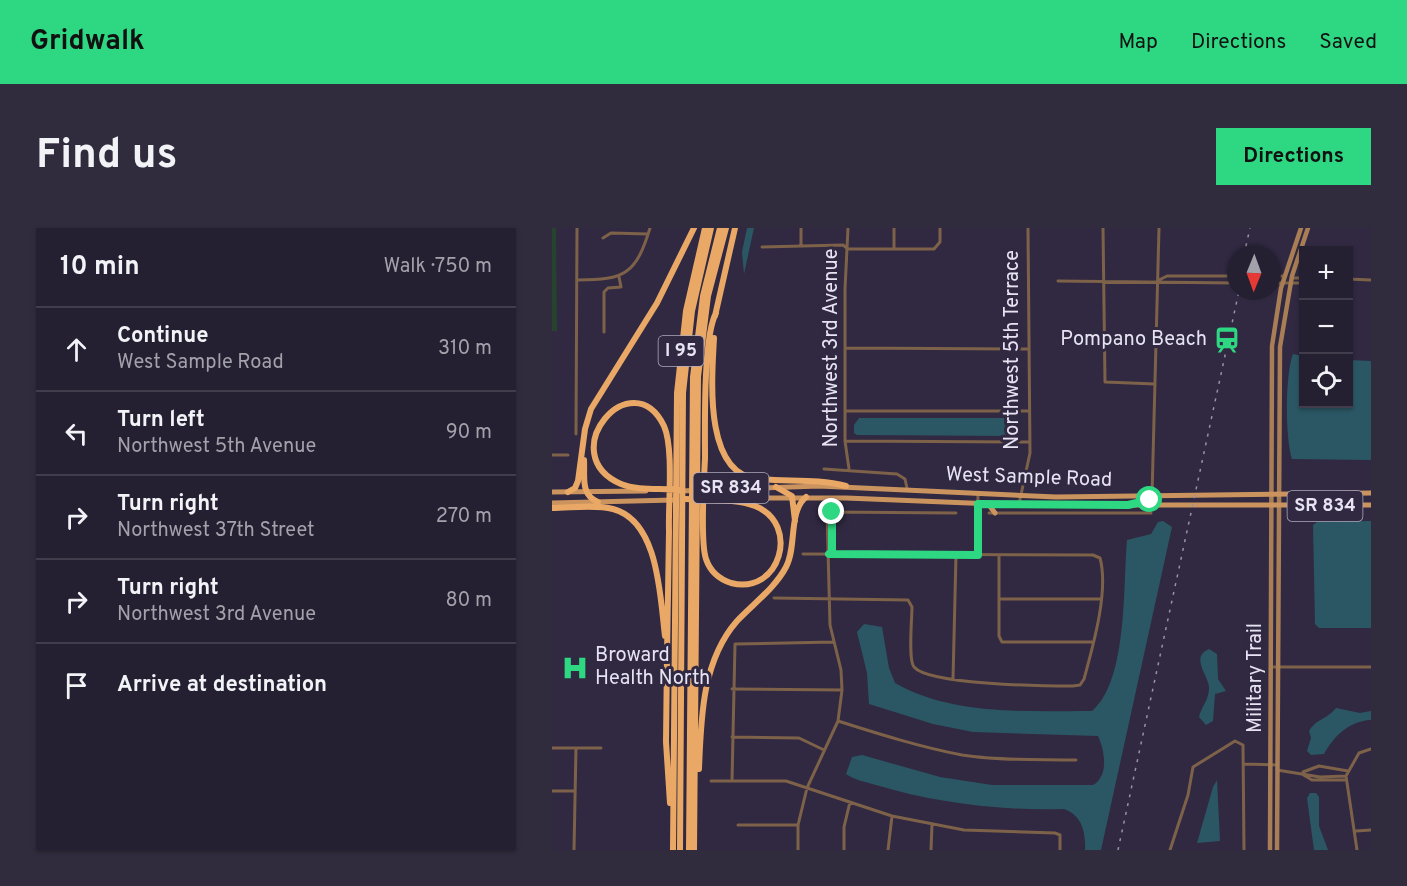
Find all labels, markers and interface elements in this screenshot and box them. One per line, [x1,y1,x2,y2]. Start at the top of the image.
text: Gridwalk [30,24,145,60]
text: Map [1118,29,1158,56]
text: Directions [1191,29,1286,56]
text: Saved [1319,29,1377,56]
button: Directions [1216,128,1371,185]
text: Find us [36,130,177,183]
north arrow [1227,246,1281,300]
map controls [1299,246,1353,408]
button: + [1299,246,1353,300]
street label: Northwest 3rd Avenue [819,249,845,448]
street label: Northwest 5th Terrace [1000,250,1026,450]
text: 10 min [60,251,140,284]
text: Walk · 750 m [383,254,492,280]
button: − [1299,300,1353,354]
text: Continue [117,323,208,350]
station icon: Pompano Beach [1212,325,1242,355]
place label: Pompano Beach [1060,327,1207,353]
icon: ahead [60,333,93,366]
text: 310 m [438,336,492,362]
road number: I 95 [658,336,704,366]
text: West Sample Road [117,350,284,376]
button: locate [1299,354,1353,408]
text: Turn left [117,407,205,434]
icon: left [60,417,93,450]
text: 90 m [446,420,492,446]
text: Northwest 5th Avenue [117,434,316,460]
street label: West Sample Road [945,462,1113,494]
road number: SR 834 [694,473,768,503]
route start [1136,486,1162,512]
text: Turn right [117,491,219,518]
road number: SR 834 [1288,491,1362,521]
route end [818,498,844,524]
icon: right [60,501,93,534]
text: 270 m [436,504,492,530]
text: Northwest 37th Street [117,518,315,544]
text: Turn right [117,575,219,602]
icon: right [60,585,93,618]
text: 80 m [446,588,492,614]
text: Northwest 3rd Avenue [117,602,316,628]
street label: Military Trail [1243,623,1269,733]
place label: Broward Health North [595,643,710,692]
hospital icon: Broward Health North [560,653,590,683]
icon: arrive [60,669,93,702]
text: Arrive at destination [117,672,327,699]

